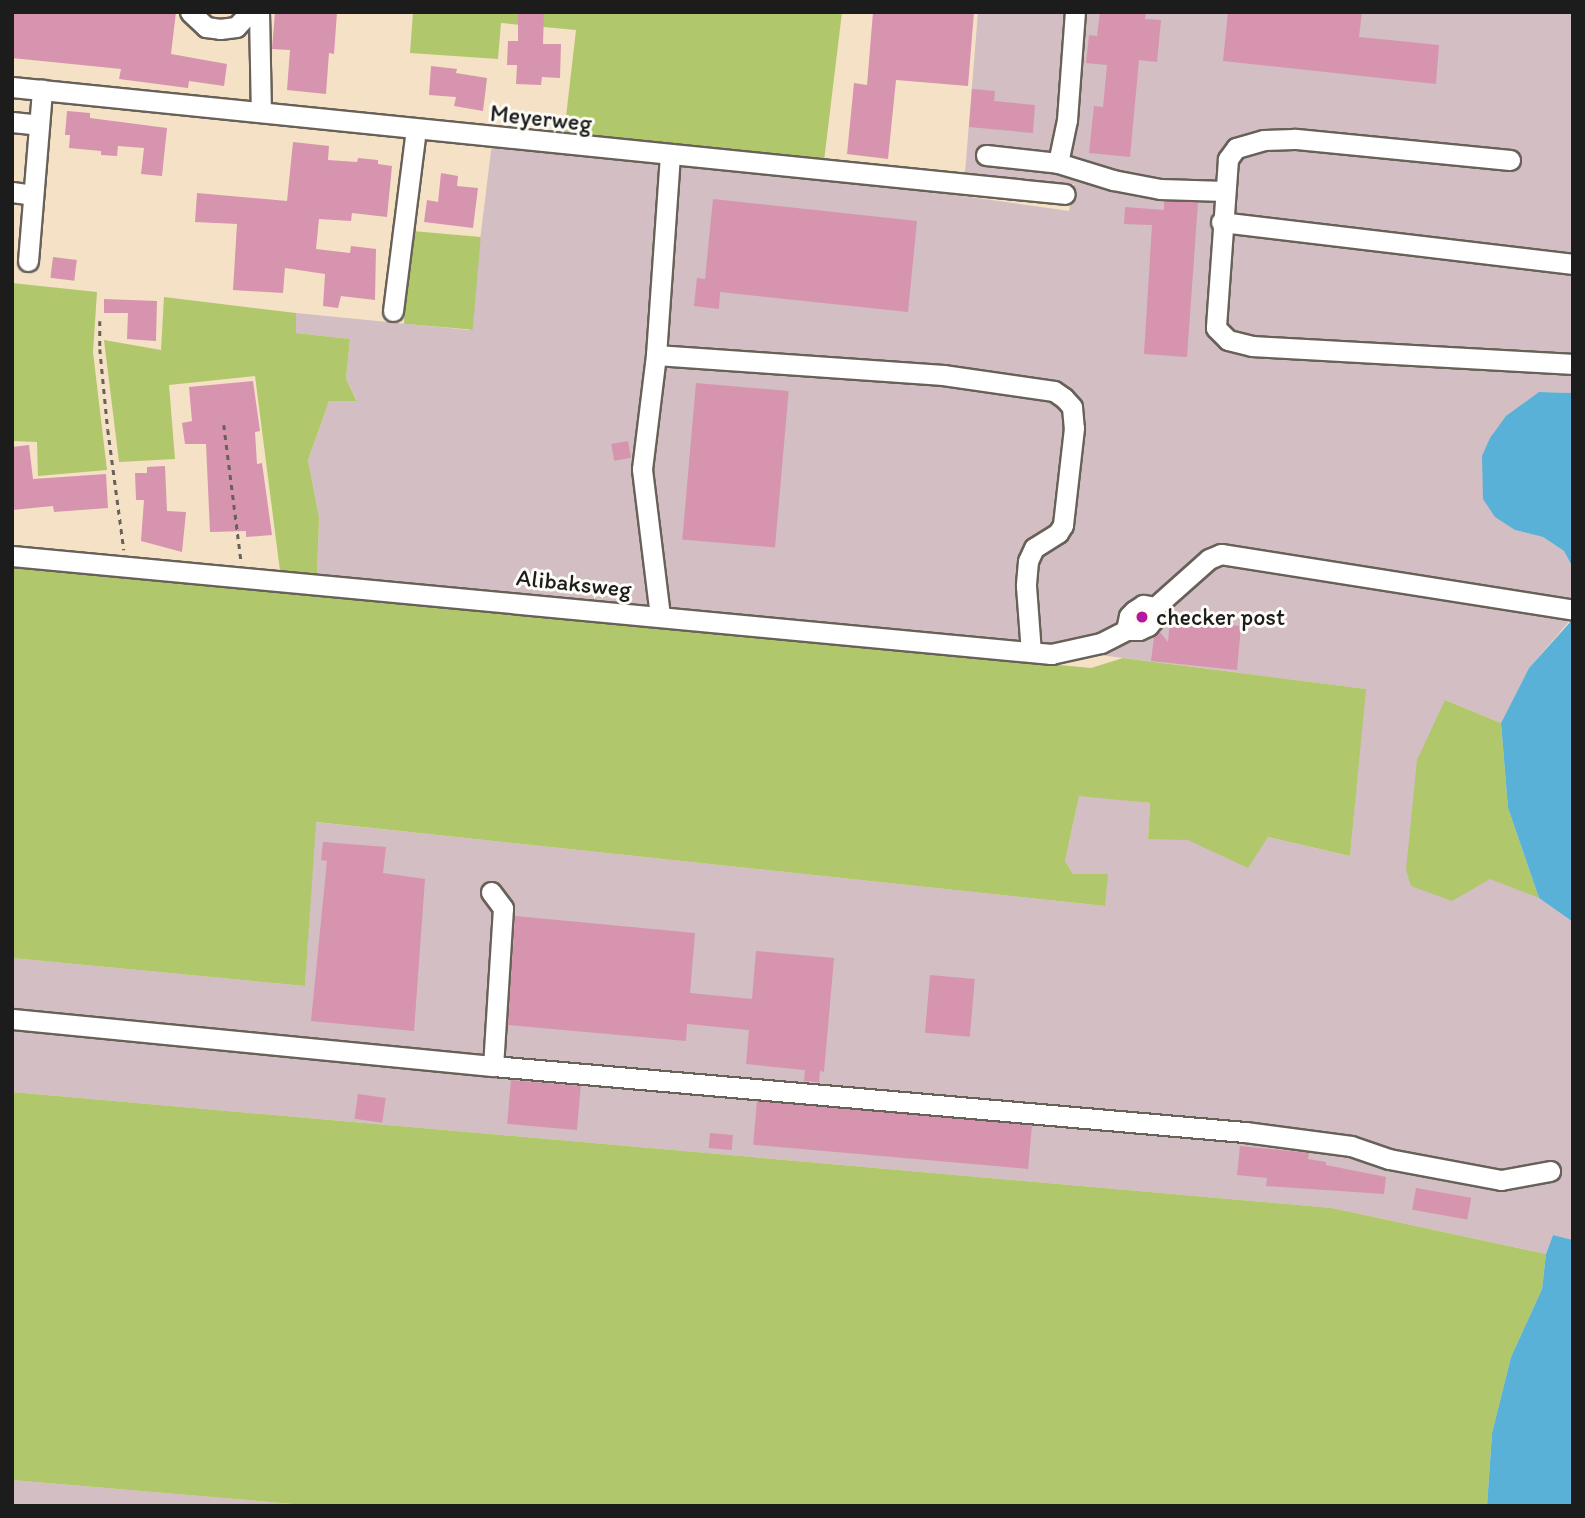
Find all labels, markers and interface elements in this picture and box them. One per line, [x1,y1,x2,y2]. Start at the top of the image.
street label: Meyerweg [489,98,593,138]
street label: Alibaksweg [515,563,633,603]
place label: checker post [1156,603,1285,631]
marker: checker post [1134,609,1150,625]

